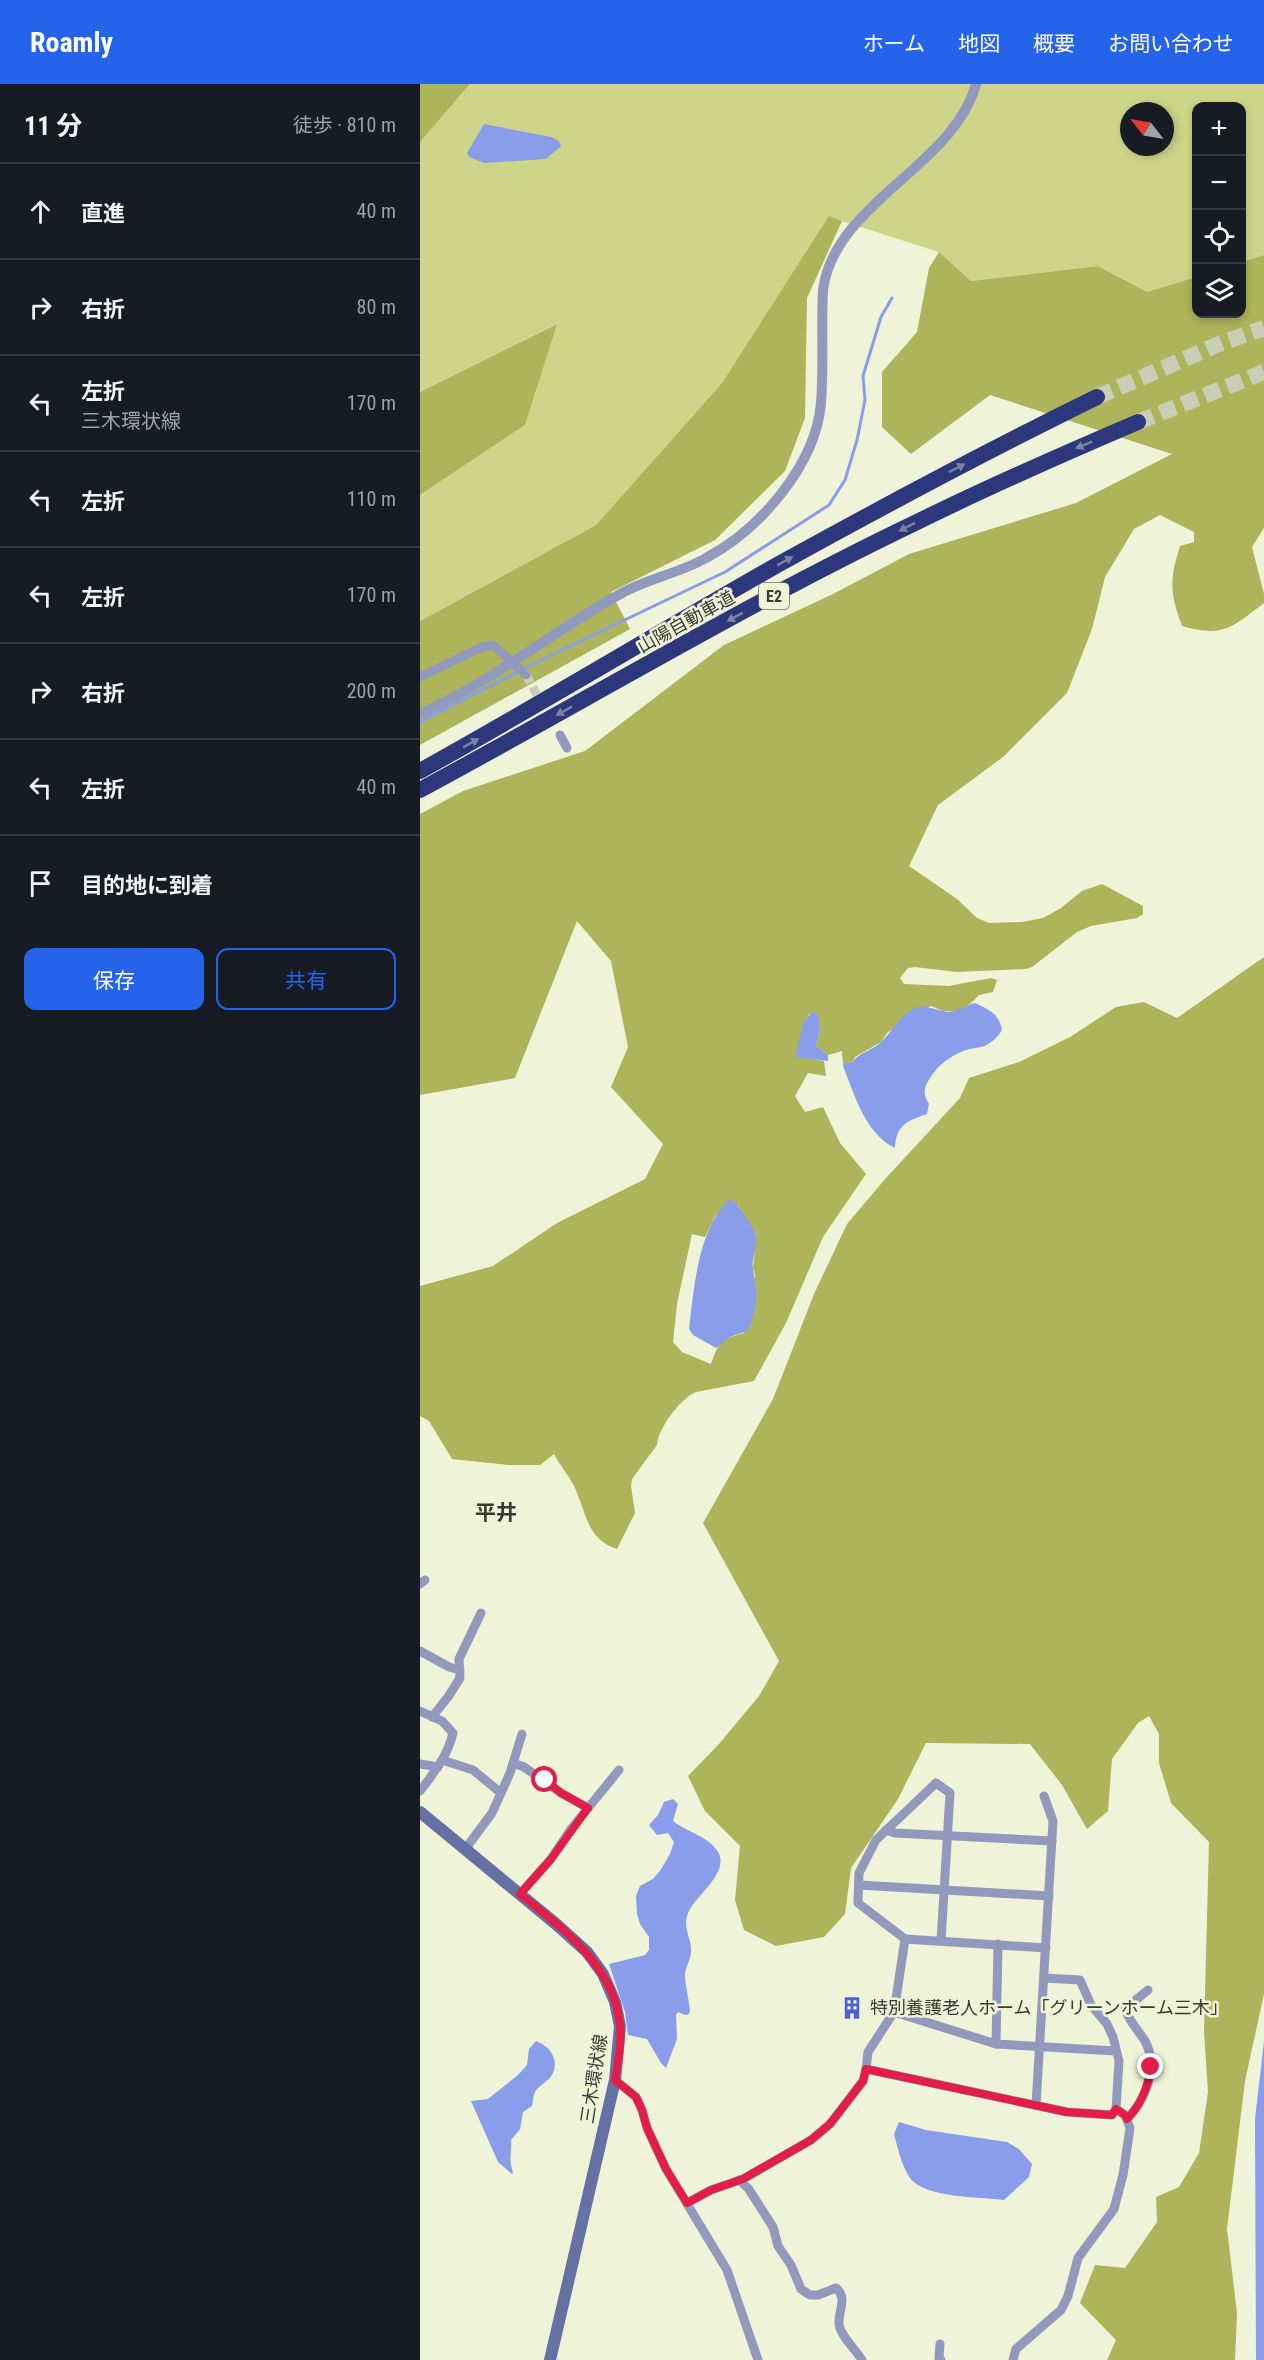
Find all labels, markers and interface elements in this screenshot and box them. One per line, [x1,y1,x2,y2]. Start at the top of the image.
text: Roamly [30,26,113,59]
text: ホーム [863,32,925,56]
text: 地図 [958,32,1000,56]
text: 概要 [1033,32,1075,56]
text: お問い合わせ [1108,32,1234,56]
north arrow [1120,102,1174,156]
map controls [1192,102,1246,318]
button: + [1192,102,1246,156]
text: 11 分 [24,111,82,141]
text: 徒歩 · 810 m [293,113,396,137]
button: − [1192,156,1246,210]
icon: ahead [24,195,57,228]
text: 40 m [357,199,396,223]
text: 直進 [81,201,125,226]
button: locate [1192,210,1246,264]
button: layers [1192,264,1246,318]
icon: right [24,291,57,324]
text: 80 m [357,295,396,319]
text: 右折 [81,297,125,322]
text: 左折 [81,379,125,404]
icon: left [24,387,57,420]
text: 170 m [347,391,396,415]
text: 三木環状線 [81,409,181,433]
one-way arrow [1075,440,1093,450]
one-way arrow [948,463,965,472]
icon: left [24,483,57,516]
text: 110 m [347,487,396,511]
text: 左折 [81,489,125,514]
one-way arrow [899,522,916,532]
one-way arrow [777,556,794,566]
icon: left [24,579,57,612]
text: 170 m [347,583,396,607]
road number: E2 [759,583,789,609]
text: 左折 [81,585,125,610]
street label: 山陽自動車道 [633,586,738,657]
one-way arrow [726,612,743,622]
icon: right [24,675,57,708]
text: 200 m [347,679,396,703]
text: 右折 [81,681,125,706]
one-way arrow [556,706,572,717]
one-way arrow [463,738,480,748]
icon: left [24,771,57,804]
text: 40 m [357,775,396,799]
text: 左折 [81,777,125,802]
icon: arrive [24,867,57,900]
text: 目的地に到着 [81,873,213,898]
button: 保存 [24,948,204,1010]
button: 共有 [216,948,396,1010]
district label: 平井 [475,1501,517,1525]
route start [531,1766,557,1792]
building icon: 特別養護老人ホーム「グリーンホーム三木」 [839,1995,865,2021]
place label: 特別養護老人ホーム「グリーンホーム三木」 [870,1997,1228,2018]
street label: 三木環状線 [576,2033,611,2125]
route end [1137,2053,1163,2079]

